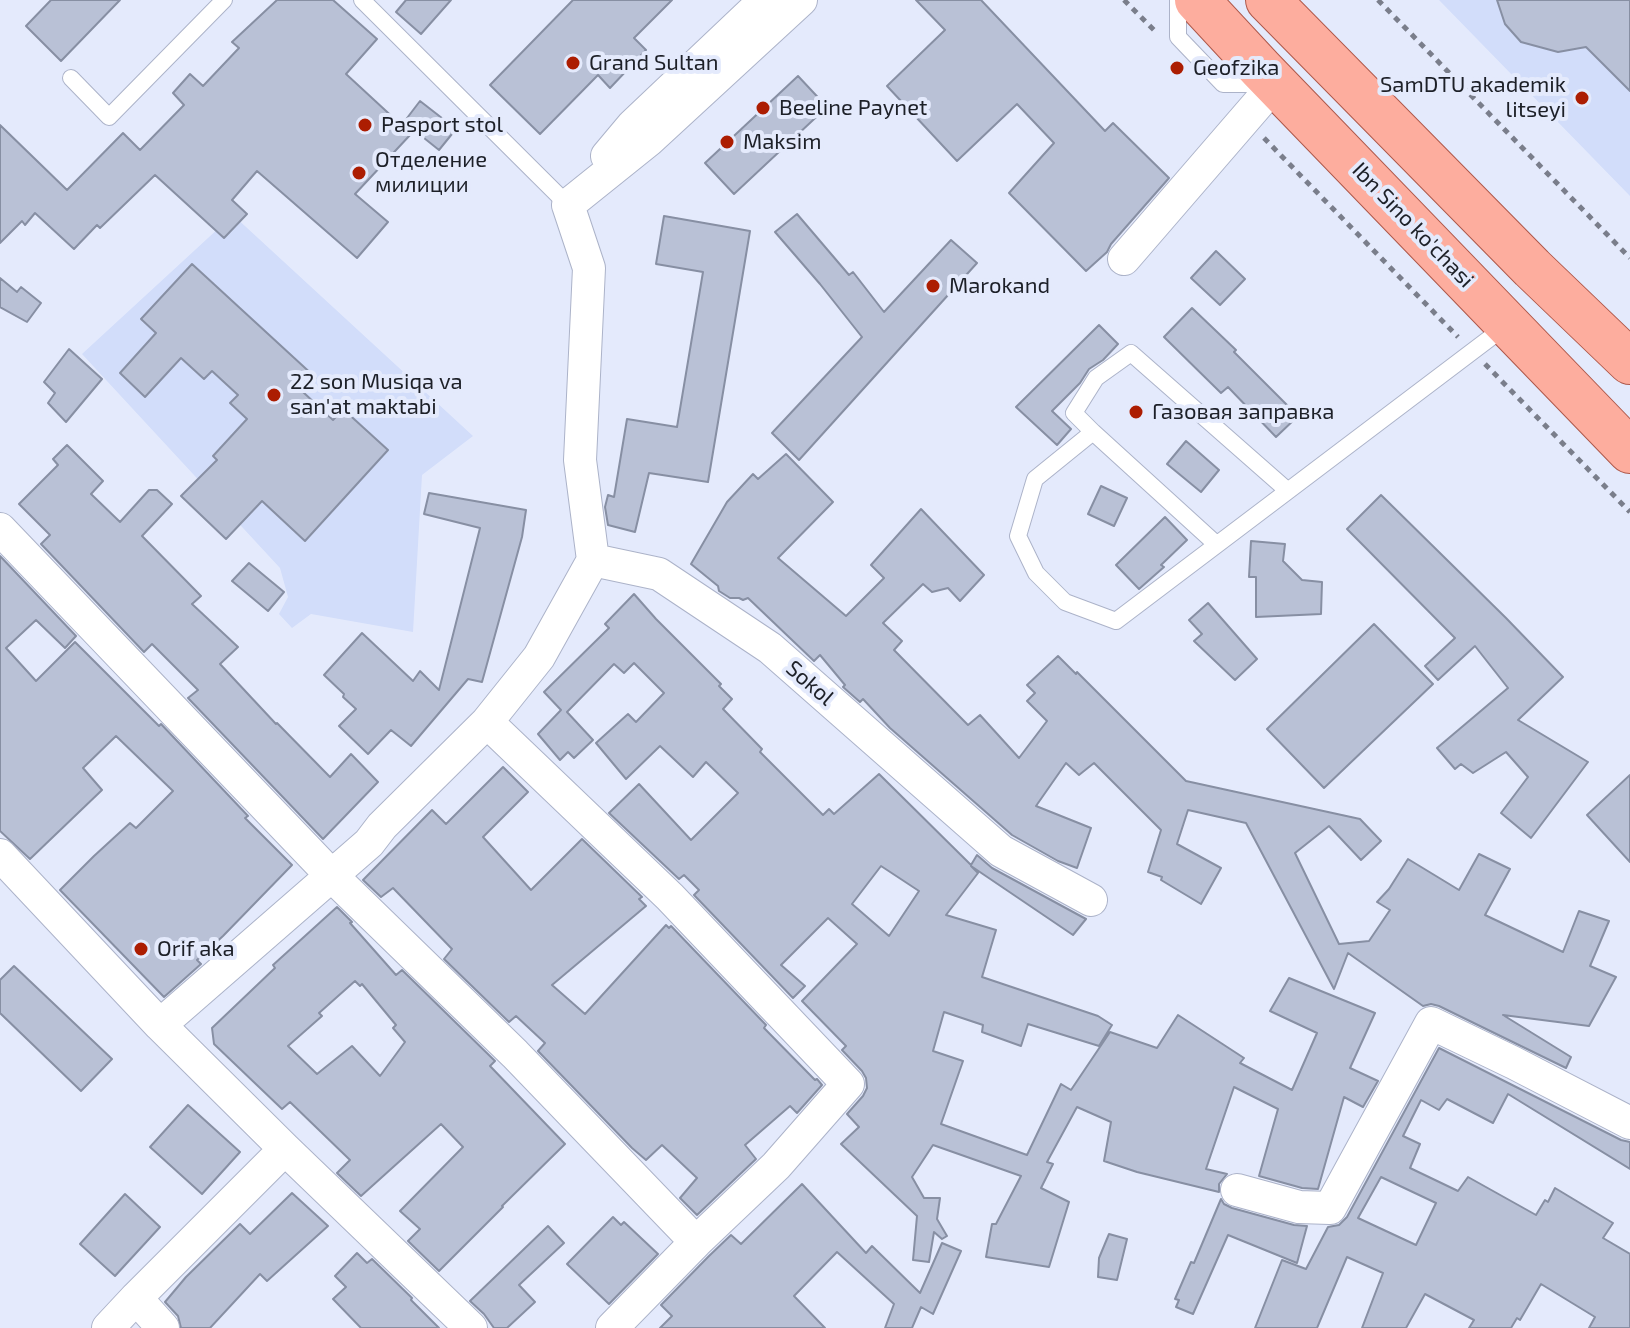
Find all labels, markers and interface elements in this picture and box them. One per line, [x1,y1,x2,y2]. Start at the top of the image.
place label: Grand Sultan [589,50,719,76]
marker: Grand Sultan [564,54,582,72]
place label: Geofzika [1193,55,1279,81]
marker: Geofzika [1168,59,1186,77]
place label: SamDTU akademik litseyi [1380,72,1566,124]
marker: SamDTU akademik litseyi [1573,89,1591,107]
place label: Beeline Paynet [779,95,927,121]
marker: Beeline Paynet [754,99,772,117]
place label: Pasport stol [381,112,503,138]
marker: Pasport stol [356,116,374,134]
place label: Maksim [743,129,821,155]
marker: Maksim [718,133,736,151]
place label: Отделение милиции [375,147,487,198]
street label: Ibn Sino ko'chasi [1347,157,1479,293]
marker: Отделение милиции [350,164,368,182]
place label: Marokand [949,273,1050,299]
marker: Marokand [924,277,942,295]
place label: 22 son Musiqa va san'at maktabi [290,369,463,420]
marker: 22 son Musiqa va san'at maktabi [265,386,283,404]
place label: Газовая заправка [1152,399,1334,425]
marker: Газовая заправка [1127,403,1145,421]
street label: Sokol [781,655,839,711]
place label: Orif aka [157,936,235,962]
marker: Orif aka [132,940,150,958]

